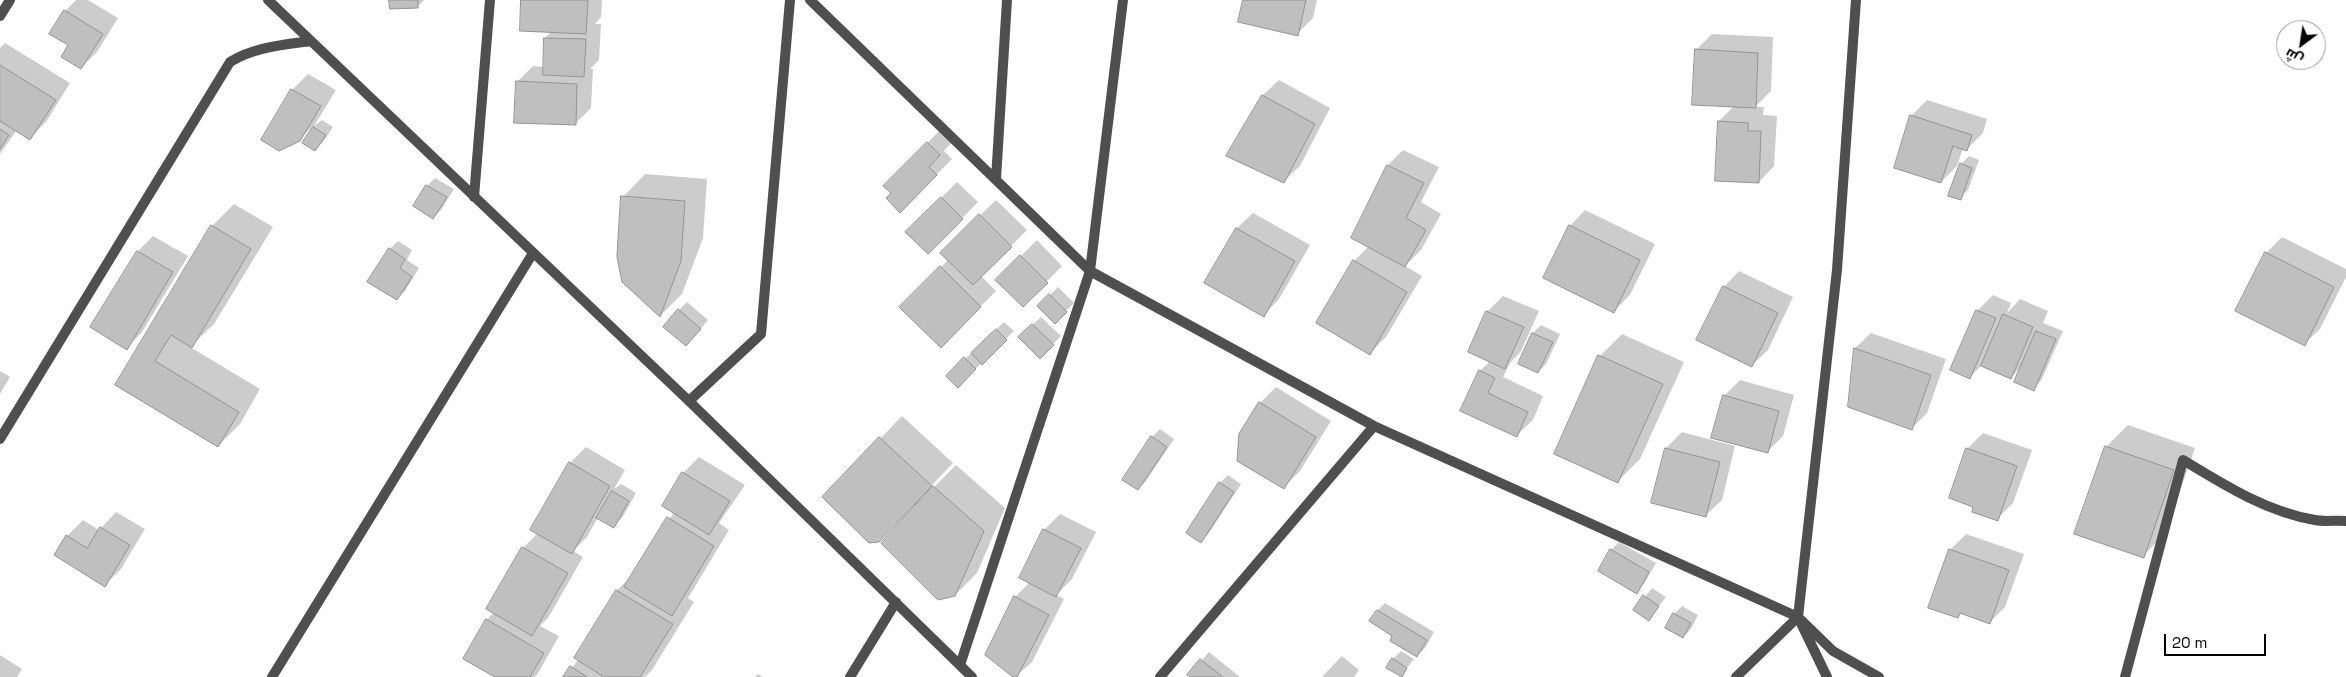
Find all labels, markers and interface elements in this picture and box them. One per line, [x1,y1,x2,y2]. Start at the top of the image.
north arrow [2276,20,2326,70]
text: ش [2281,45,2306,69]
scale bar [2166,624,2268,656]
text: 20 m [2172,633,2207,652]

